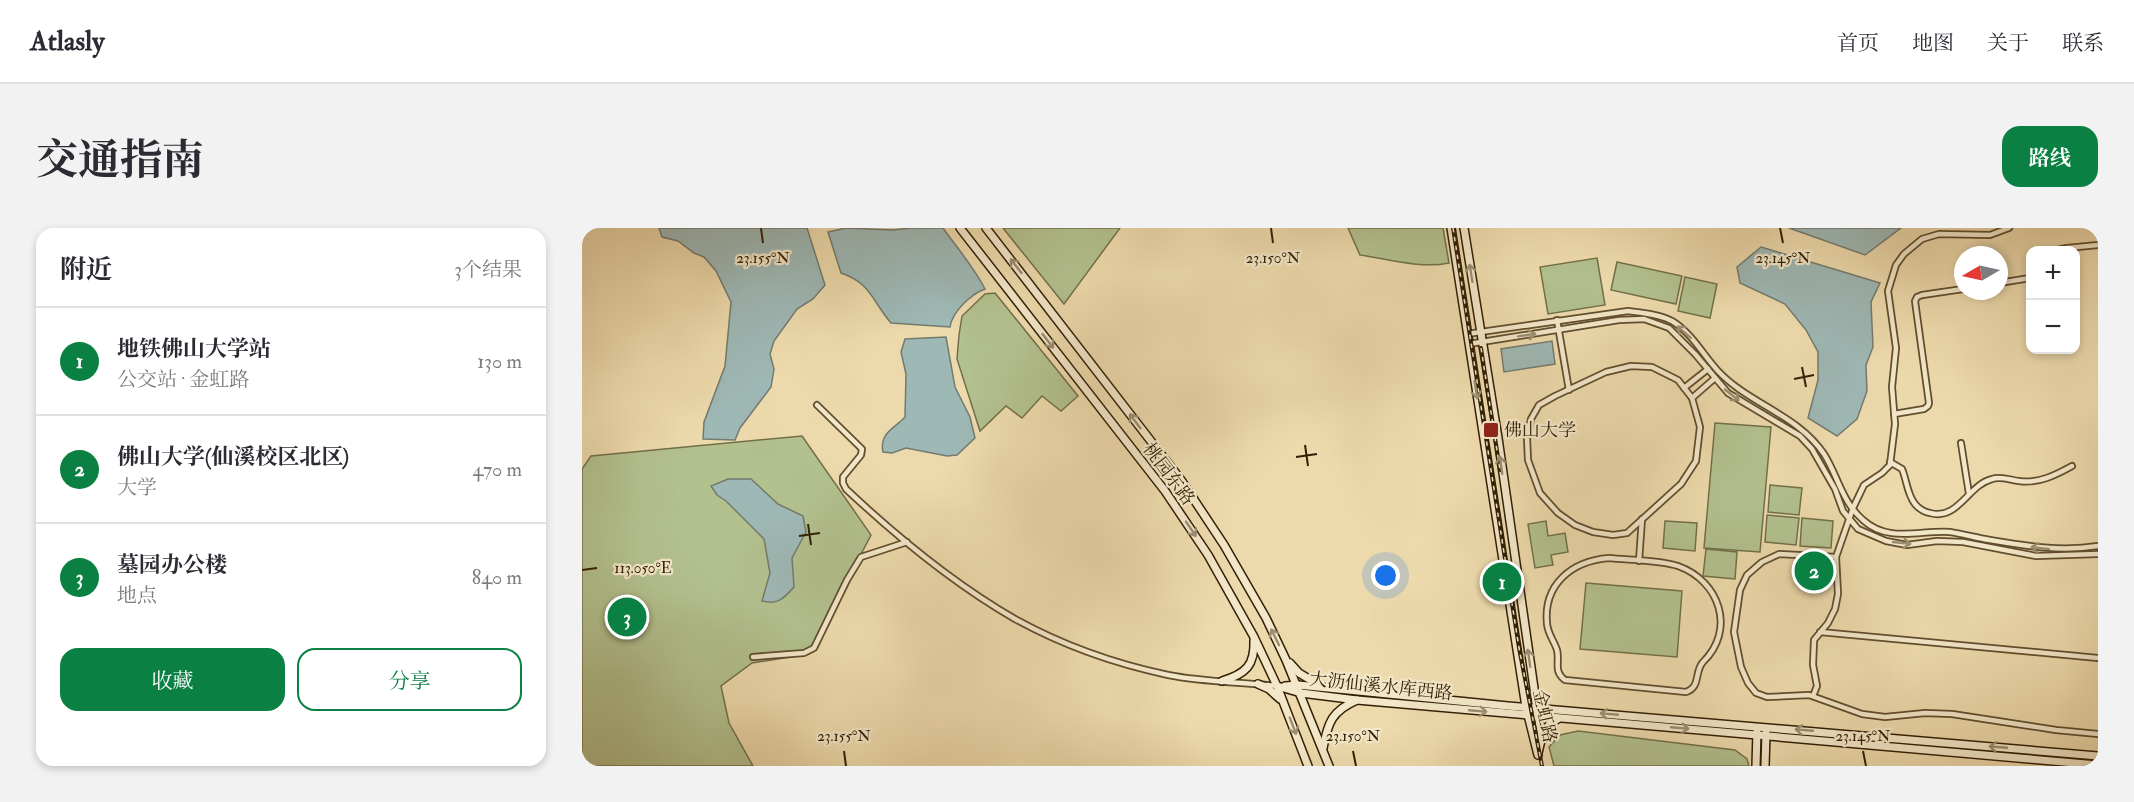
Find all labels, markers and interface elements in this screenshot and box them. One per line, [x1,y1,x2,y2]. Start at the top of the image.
text: Atlasly [30,24,104,59]
text: 首页 [1837,30,1879,57]
text: 地图 [1912,30,1954,57]
text: 关于 [1987,30,2029,57]
text: 联系 [2062,30,2104,57]
button: 路线 [2002,126,2098,187]
text: 交通指南 [36,135,204,187]
north arrow [1954,246,2008,300]
map controls [2026,246,2080,354]
button: + [2026,246,2080,300]
text: 23.155°N [736,249,790,268]
text: 23.150°N [1246,249,1301,268]
text: 23.145°N [1755,249,1811,268]
text: 附近 [60,254,112,286]
text: 3个结果 [454,257,522,282]
one-way arrow [1009,259,1022,275]
one-way arrow [1466,263,1477,283]
button: − [2026,300,2080,354]
one-way arrow [1677,325,1692,339]
one-way arrow [1516,329,1536,340]
one-way arrow [1041,332,1054,348]
text: 地铁佛山大学站 [117,335,271,363]
text: 1 [76,349,83,374]
text: 130 m [477,349,522,374]
text: 公交站 · 金虹路 [117,367,249,392]
one-way arrow [1471,379,1482,399]
one-way arrow [1724,388,1740,401]
one-way arrow [1129,413,1142,429]
place label: 佛山大学 [1504,419,1576,442]
marker: 佛山大学 [1482,421,1500,439]
street label: 桃园东路 [1138,439,1199,510]
text: 佛山大学(仙溪校区北区) [117,443,349,471]
one-way arrow [1496,456,1507,476]
text: 2 [74,457,85,482]
text: 470 m [473,457,522,482]
text: 大学 [117,475,157,500]
one-way arrow [1185,520,1197,537]
one-way arrow [1892,538,1912,549]
one-way arrow [2030,542,2050,553]
pin: 2 [1794,548,1834,594]
text: 墓园办公楼 [117,551,227,579]
text: 113.050°E [614,559,672,578]
pin: 1 [1482,560,1522,604]
your location [1371,561,1400,590]
text: 3 [76,565,83,590]
text: 840 m [472,565,522,590]
text: 地点 [117,583,157,608]
pin: 3 [608,594,646,640]
one-way arrow [1269,628,1280,646]
button: 收藏 [60,648,285,711]
button: 分享 [297,648,522,711]
one-way arrow [1524,649,1535,669]
street label: 大沥仙溪水库西路 [1308,668,1454,705]
street label: 金虹路 [1528,687,1561,745]
one-way arrow [1467,706,1487,717]
one-way arrow [1600,708,1620,719]
one-way arrow [1288,716,1299,735]
one-way arrow [1669,723,1689,734]
one-way arrow [1794,724,1814,735]
text: 23.155°N [817,727,871,746]
text: 23.150°N [1326,727,1381,746]
text: 23.145°N [1835,727,1891,746]
one-way arrow [1988,741,2008,752]

